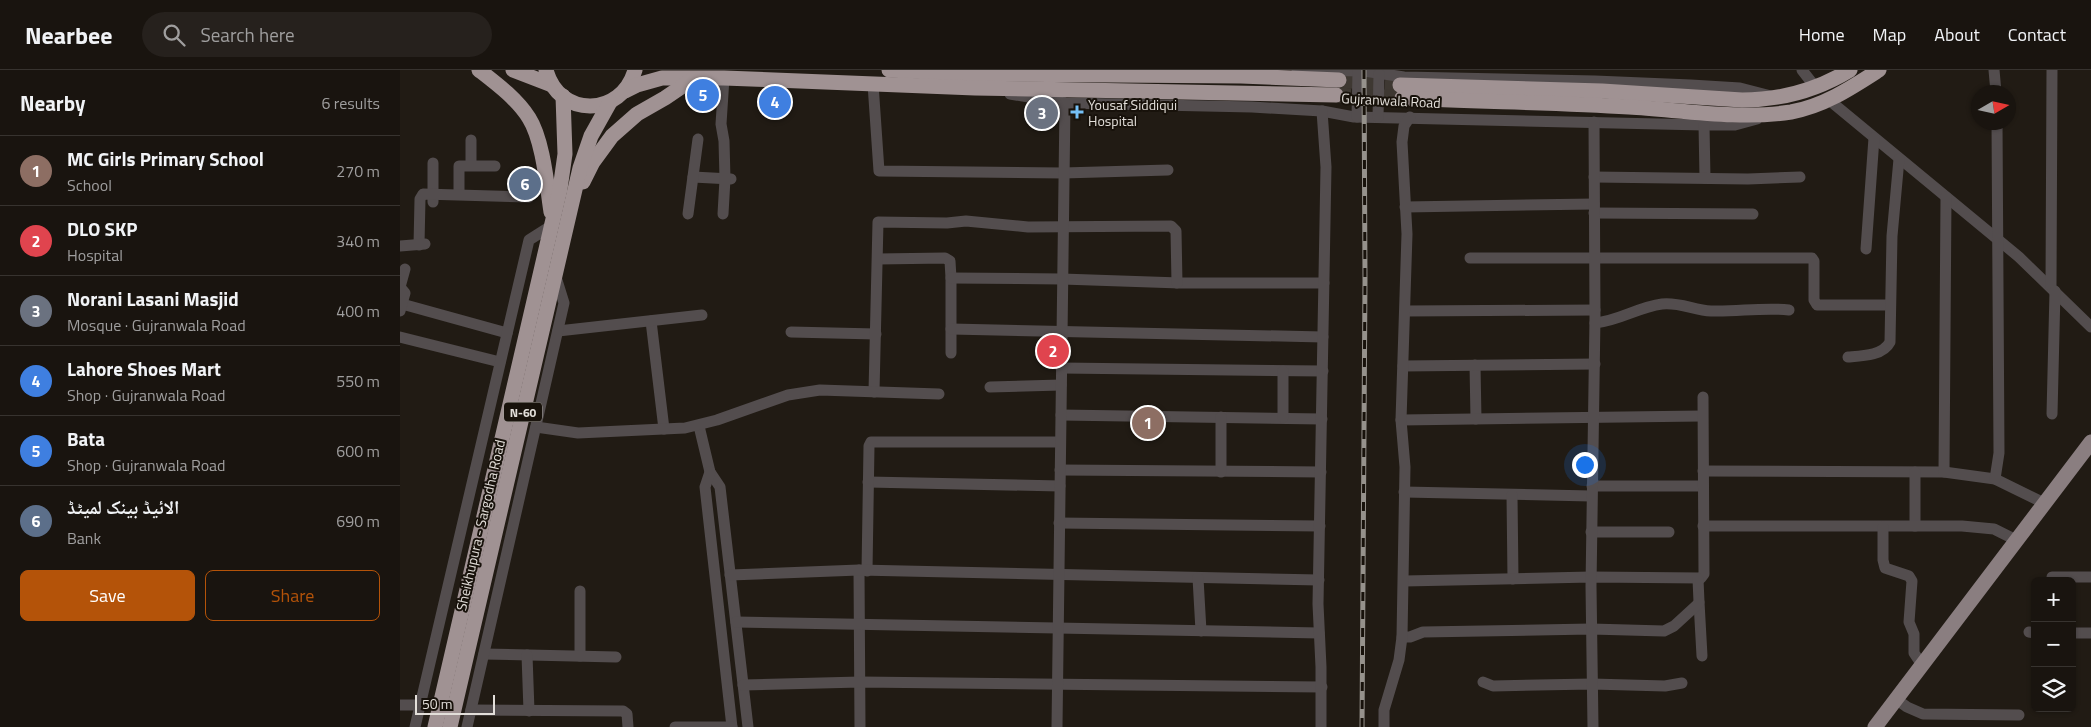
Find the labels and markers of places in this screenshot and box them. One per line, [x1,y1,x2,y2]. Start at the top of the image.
pin: 5 [687,76,719,114]
pin: 4 [759,83,791,121]
pin: 3 [1026,94,1058,132]
place label: Yousaf Siddiqui Hospital [1088,94,1177,131]
marker: Yousaf Siddiqui Hospital [1070,105,1084,119]
pin: 6 [509,165,541,203]
pin: 2 [1037,332,1069,370]
pin: 1 [1132,404,1164,442]

